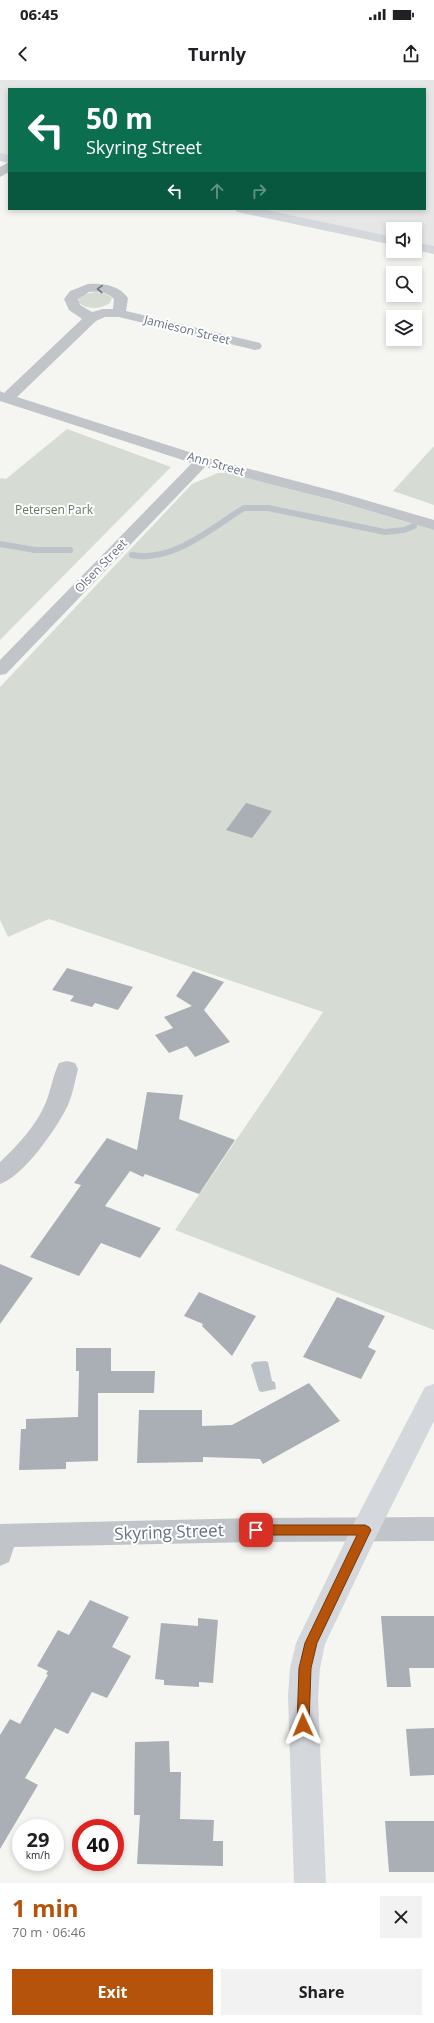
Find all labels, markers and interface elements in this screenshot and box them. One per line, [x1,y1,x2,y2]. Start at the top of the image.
text: 06:45 [20,4,59,24]
text: Turnly [188,42,246,66]
icon: back [12,43,34,65]
icon: share [400,43,422,65]
text: 50 m [86,99,153,137]
icon: left [20,104,72,156]
text: Skyring Street [86,135,202,159]
icon: left [164,180,186,202]
icon: ahead [206,180,228,202]
icon: right [248,180,270,202]
map controls [386,222,422,346]
button: sound [386,222,422,258]
button: search [386,266,422,302]
one-way arrow [97,284,103,293]
street label: Jamieson Street [142,310,232,348]
button: layers [386,310,422,346]
street label: Ann Street [185,447,247,480]
park label: Petersen Park [15,501,94,518]
street label: Olsen Street [71,535,131,596]
pin [239,1513,273,1547]
street label: Skyring Street [114,1518,224,1545]
icon: arrive [245,1519,267,1541]
position arrow [282,1704,324,1746]
speed limit sign: 40 [72,1819,124,1871]
text: 29 [27,1826,49,1853]
text: km/h [26,1848,50,1862]
text: 1 min [12,1891,79,1924]
button: close [380,1896,422,1938]
text: 70 m · 06:46 [12,1923,86,1941]
button: Exit [12,1969,213,2015]
button: Share [221,1969,422,2015]

